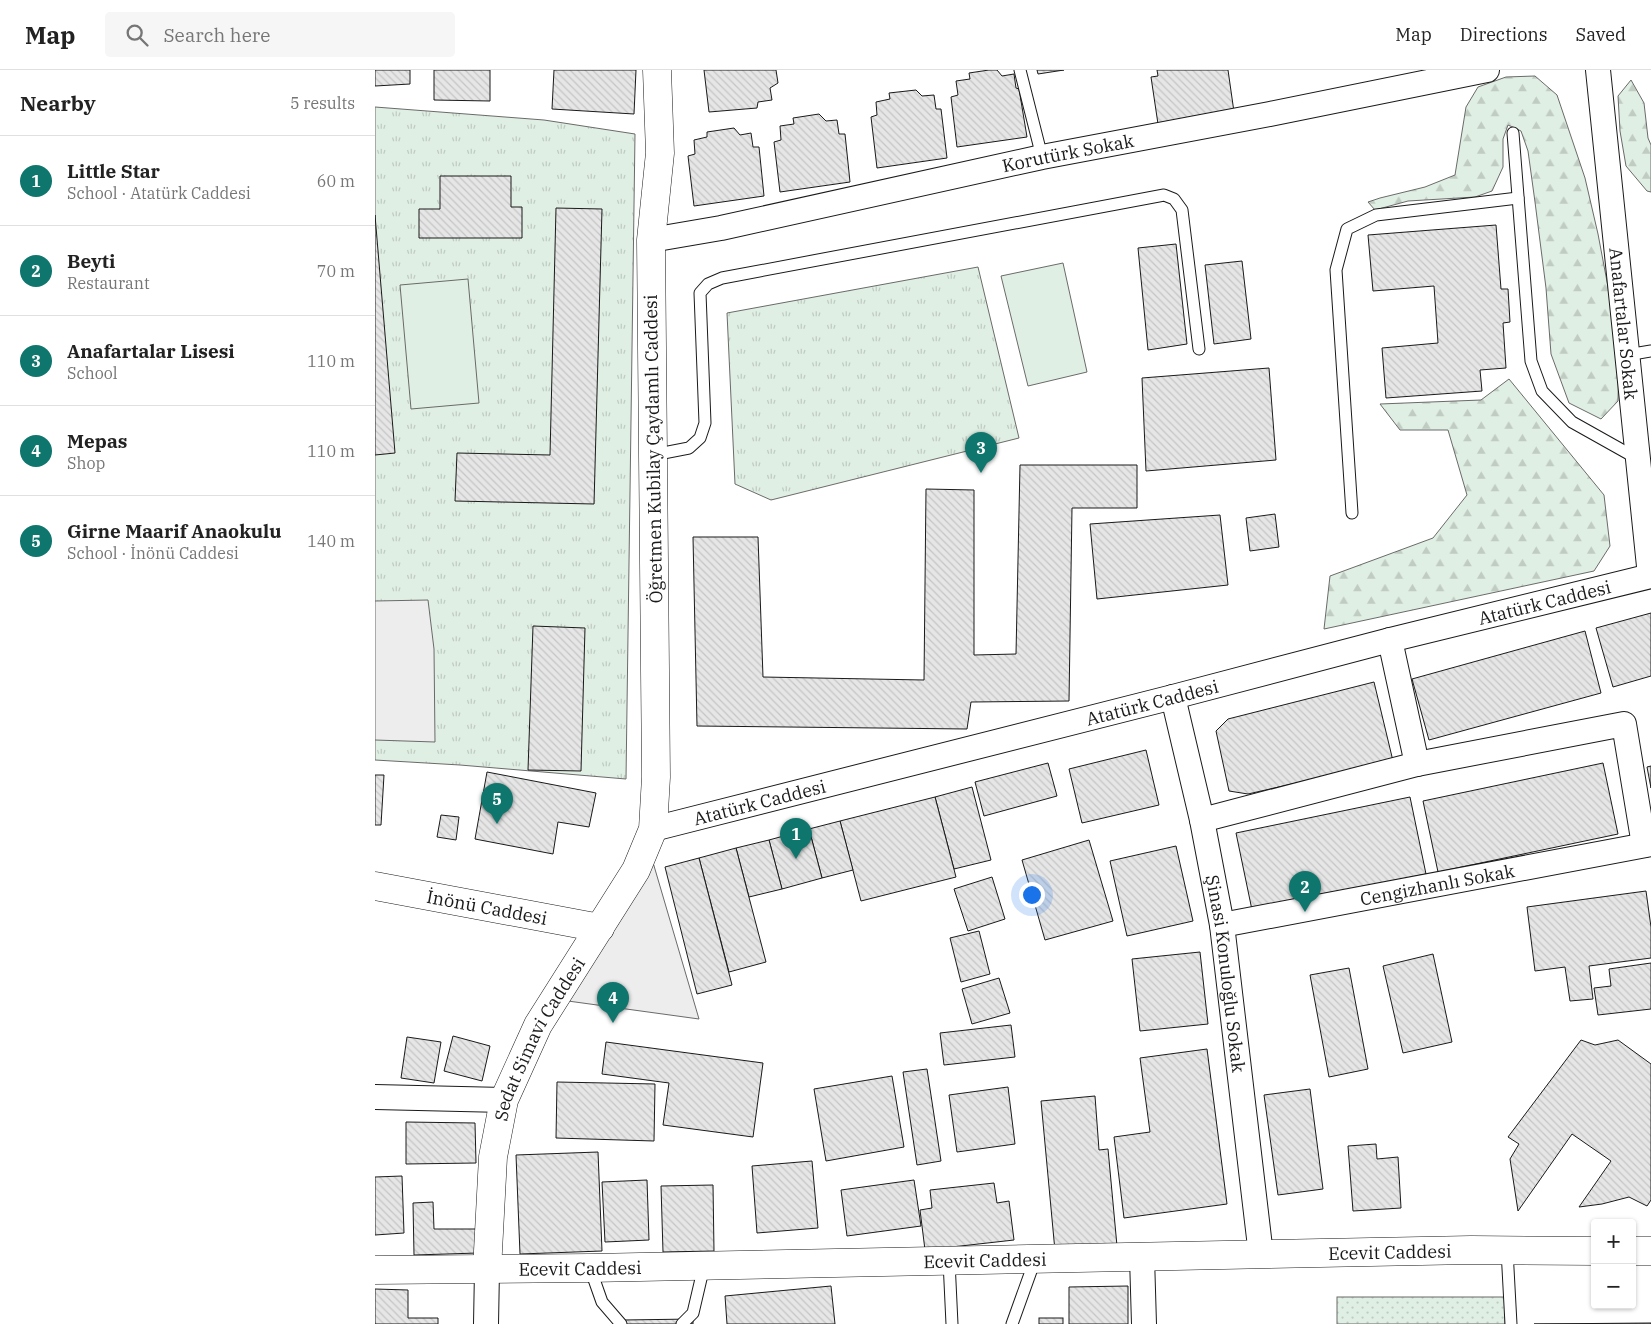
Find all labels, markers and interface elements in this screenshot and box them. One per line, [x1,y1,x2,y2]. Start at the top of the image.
search box [105,12,455,57]
text: Map [25,19,75,51]
icon: search [123,21,151,49]
text: Search here [163,23,270,47]
text: Map [1395,23,1432,46]
text: Directions [1460,23,1548,46]
text: Saved [1576,23,1626,46]
text: Nearby [20,89,96,117]
text: 5 results [290,93,355,113]
street label: Korutürk Sokak [1000,128,1136,177]
text: Little Star [67,159,160,183]
text: 1 [31,171,41,191]
text: 60 m [317,171,355,191]
text: School · Atatürk Caddesi [67,183,251,203]
street label: Anafartalar Sokak [1605,246,1643,401]
text: Beyti [67,249,115,273]
text: 2 [31,261,41,281]
text: 70 m [317,261,355,281]
text: Restaurant [67,273,150,293]
street label: Öğretmen Kubilay Çaydamlı Caddesi [639,294,667,604]
text: Anafartalar Lisesi [67,339,235,363]
text: 3 [31,351,41,371]
text: 110 m [307,351,355,371]
text: School [67,363,118,383]
text: Mepas [67,429,128,453]
pin: 3 [965,432,997,473]
text: 4 [31,441,41,461]
text: 110 m [307,441,355,461]
text: Shop [67,453,105,473]
text: Girne Maarif Anaokulu [67,519,282,543]
text: 5 [31,531,41,551]
text: 140 m [307,531,355,551]
text: School · İnönü Caddesi [67,543,239,563]
street label: Atatürk Caddesi [1476,575,1614,629]
street label: Atatürk Caddesi [1084,674,1221,730]
street label: Atatürk Caddesi [691,774,829,830]
pin: 5 [481,783,513,824]
pin: 1 [780,818,812,859]
street label: Cengizhanlı Sokak [1358,858,1517,910]
pin: 2 [1289,871,1321,912]
street label: Şinasi Konuloğlu Sokak [1201,873,1251,1074]
your location [1019,882,1045,908]
street label: İnönü Caddesi [425,884,550,929]
street label: Sedat Simavi Caddesi [489,952,590,1123]
pin: 4 [597,982,629,1023]
map controls [1591,1219,1636,1309]
button: + [1591,1219,1636,1264]
street label: Ecevit Caddesi [1328,1239,1452,1264]
street label: Ecevit Caddesi [923,1247,1047,1273]
street label: Ecevit Caddesi [518,1255,642,1280]
button: − [1591,1264,1636,1309]

